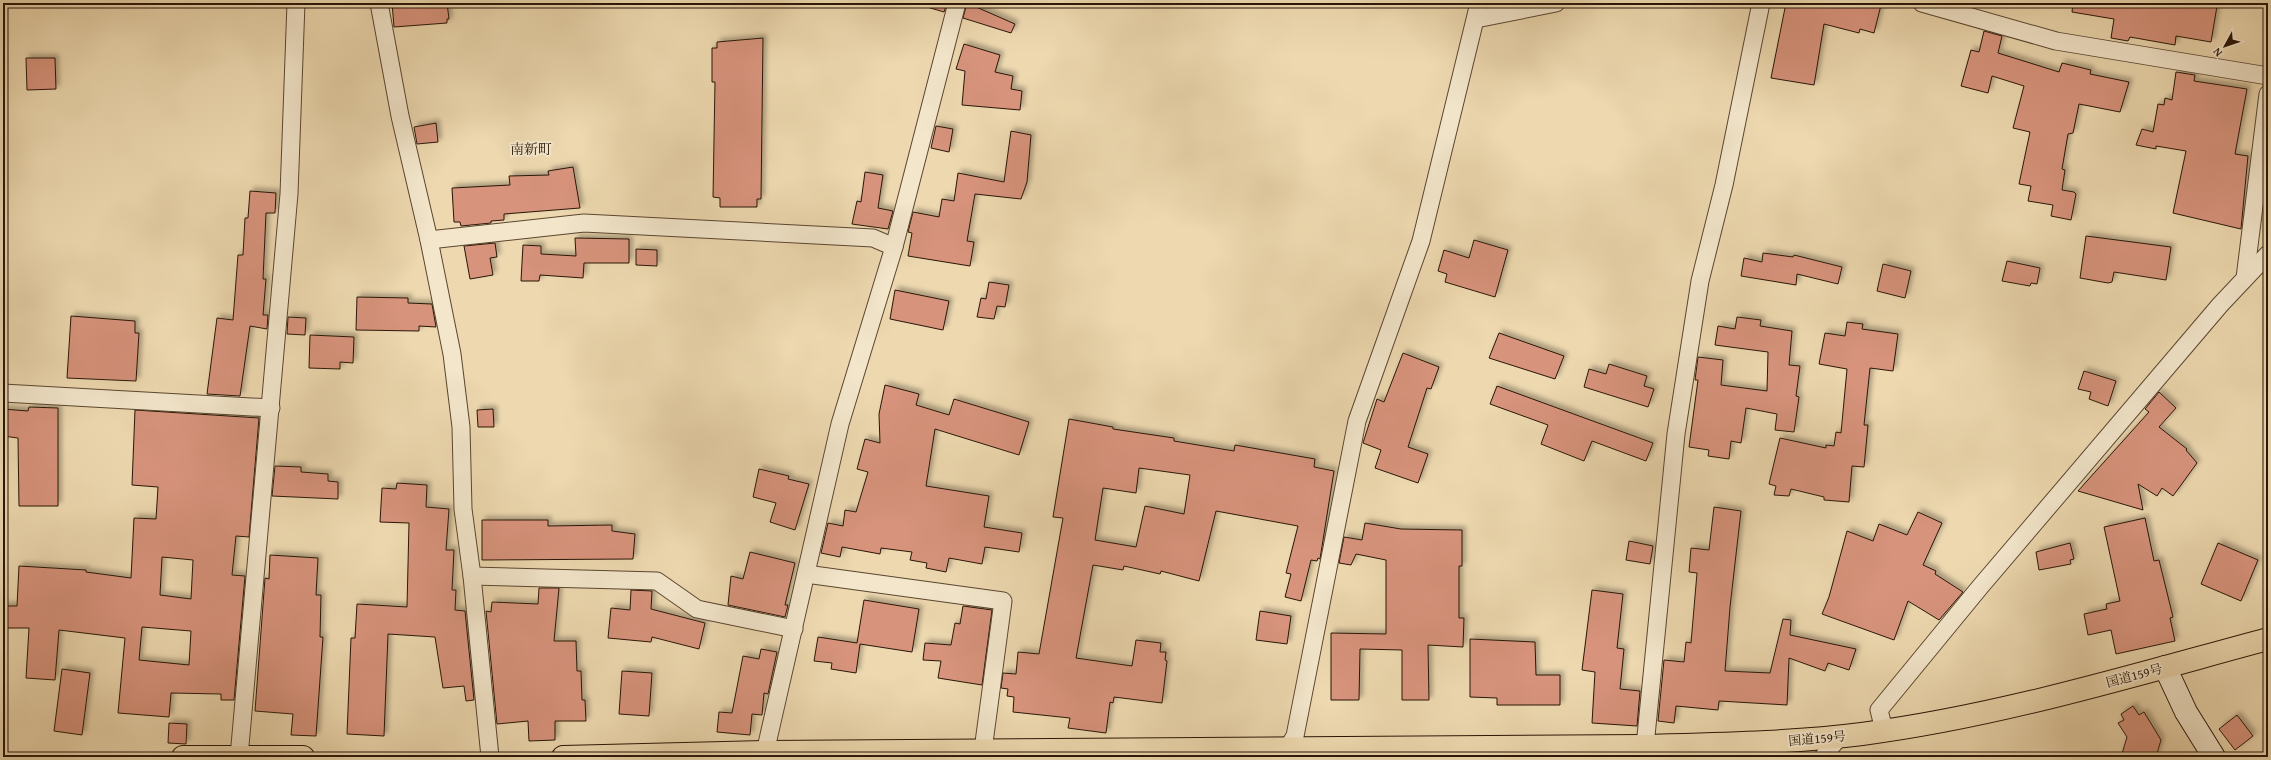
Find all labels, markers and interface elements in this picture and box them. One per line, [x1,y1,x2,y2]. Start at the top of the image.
north arrow [2205,26,2245,66]
text: N [2208,44,2226,60]
district label: 南新町 [510,139,552,159]
street label: 国道159号 [2104,659,2164,692]
street label: 国道159号 [1787,727,1847,750]

